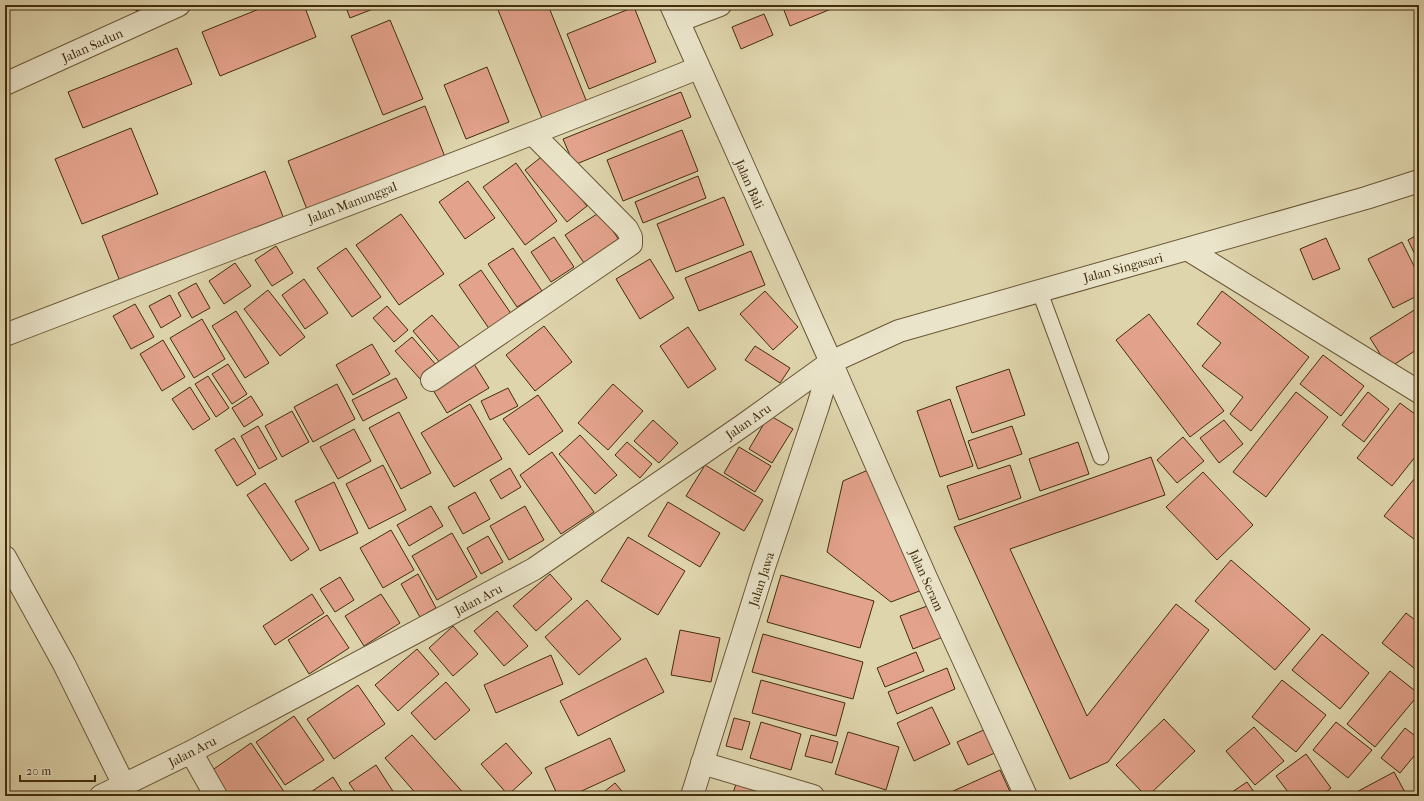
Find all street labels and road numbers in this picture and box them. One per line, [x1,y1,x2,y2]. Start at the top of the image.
street label: Jalan Sadun [58,25,125,66]
street label: Jalan Bali [732,156,767,211]
street label: Jalan Manunggal [305,178,399,227]
street label: Jalan Singasari [1081,250,1165,286]
street label: Jalan Aru [722,400,774,443]
street label: Jalan Seram [906,546,947,614]
street label: Jalan Jawa [745,549,778,609]
street label: Jalan Aru [451,580,505,619]
street label: Jalan Aru [165,733,219,770]

